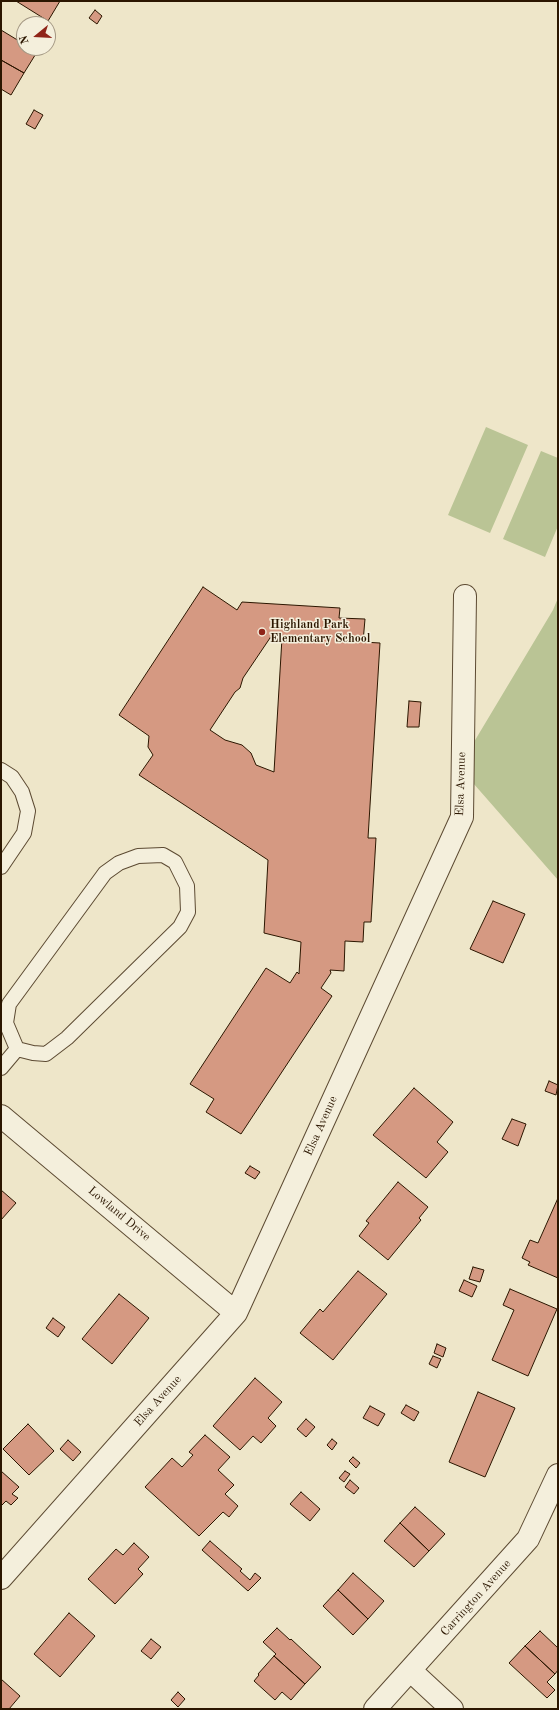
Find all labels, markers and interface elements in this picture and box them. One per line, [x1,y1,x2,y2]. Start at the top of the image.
north arrow [16,16,56,56]
text: N [19,34,32,45]
place label: Highland Park Elementary School [270,618,370,646]
marker: Highland Park Elementary School [257,627,267,637]
street label: Elsa Avenue [453,752,469,816]
street label: Elsa Avenue [301,1094,341,1158]
street label: Lowland Drive [85,1184,153,1244]
street label: Elsa Avenue [131,1372,185,1430]
street label: Carrington Avenue [438,1557,514,1639]

